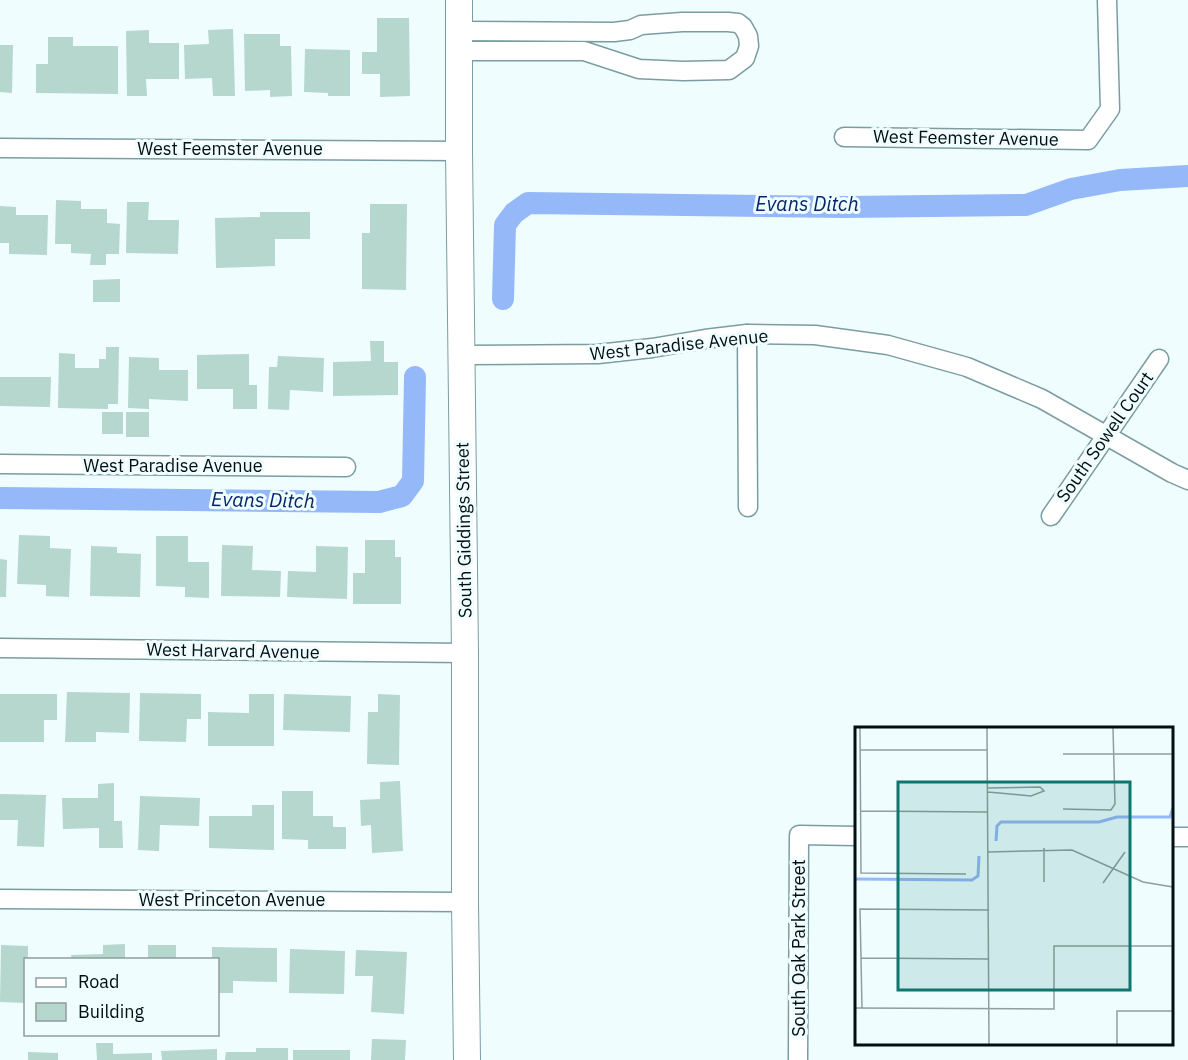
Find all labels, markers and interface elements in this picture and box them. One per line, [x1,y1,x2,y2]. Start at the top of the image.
street label: West Feemster Avenue [873,124,1059,151]
street label: West Feemster Avenue [137,137,323,160]
water label: Evans Ditch [755,190,859,217]
street label: West Paradise Avenue [589,324,769,365]
street label: South Sowell Court [1051,367,1158,506]
street label: South Giddings Street [450,442,477,618]
street label: West Paradise Avenue [83,454,263,477]
water label: Evans Ditch [211,485,315,514]
street label: West Harvard Avenue [146,637,320,664]
inset map [855,727,1173,1045]
street label: South Oak Park Street [787,859,810,1037]
street label: West Princeton Avenue [139,888,325,911]
legend [24,958,219,1036]
text: Road [78,970,119,993]
text: Building [78,1000,145,1023]

